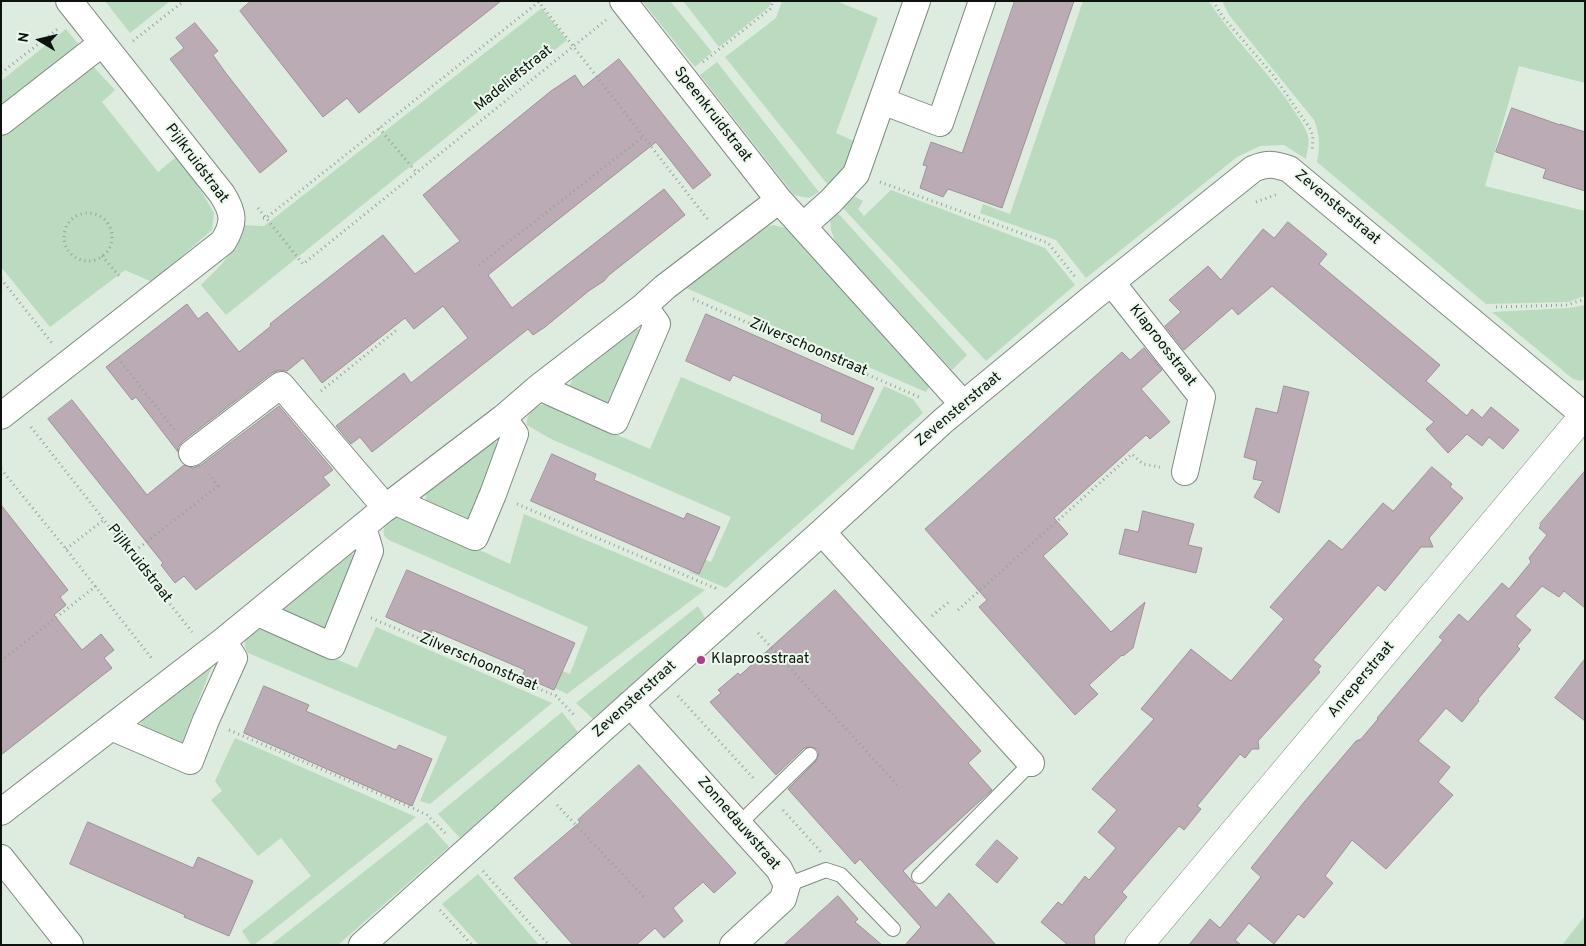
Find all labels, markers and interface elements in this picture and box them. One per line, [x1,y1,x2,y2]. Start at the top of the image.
north arrow [15,15,65,65]
text: N [16,31,34,44]
street label: Madeliefstraat [471,42,557,116]
street label: Speenkruidstraat [669,64,755,166]
street label: Pijlkruidstraat [160,121,232,207]
street label: Zevensterstraat [1290,167,1384,249]
street label: Klaproosstraat [1125,302,1199,390]
street label: Zilverschoonstraat [746,315,870,381]
street label: Zevensterstraat [912,369,1006,451]
street label: Pijlkruidstraat [103,521,175,607]
street label: Zilverschoonstraat [416,630,540,696]
street label: Anreperstraat [1325,638,1399,722]
place label: Klaproosstraat [711,651,809,669]
marker: Klaproosstraat [695,654,707,666]
street label: Zevensterstraat [589,658,681,742]
street label: Zonnedauwstraat [693,774,783,874]

